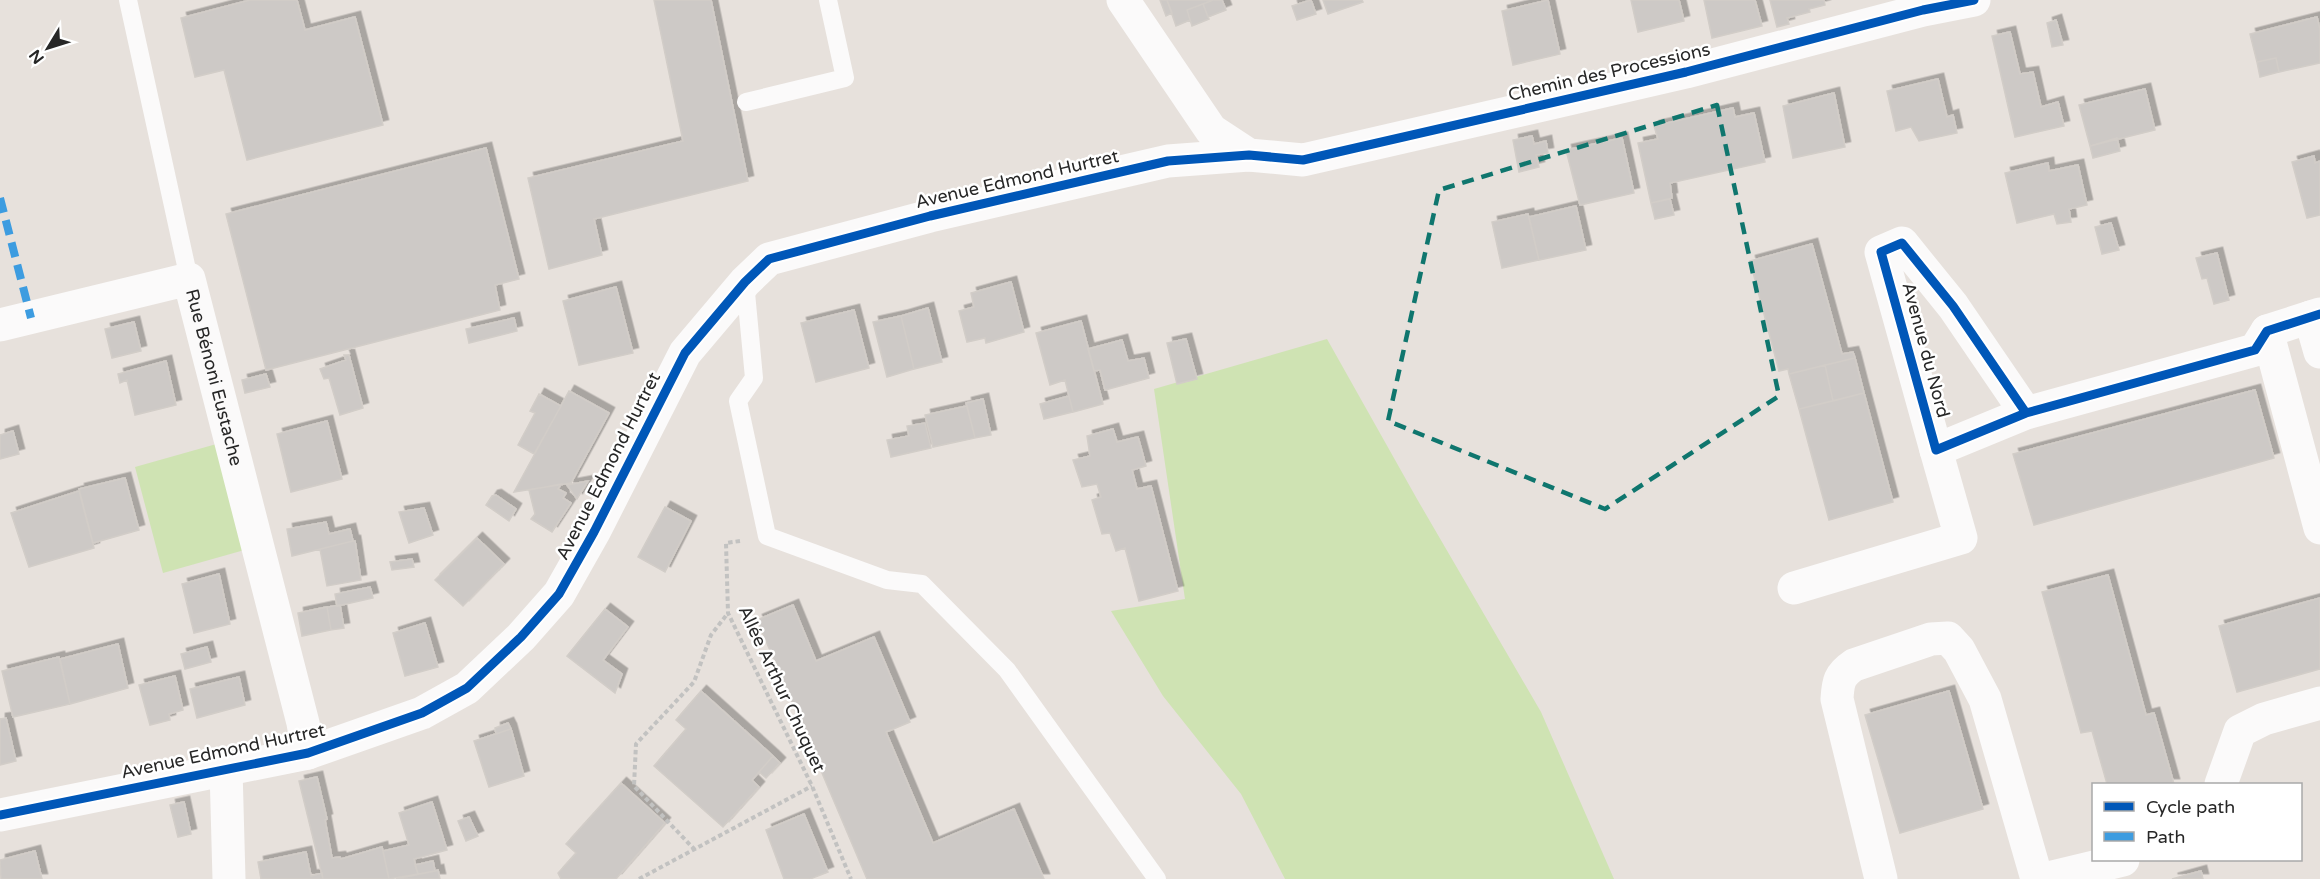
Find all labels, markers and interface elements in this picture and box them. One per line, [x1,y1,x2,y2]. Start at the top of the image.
north arrow [18,18,78,78]
street label: Chemin des Processions [1506,38,1712,106]
text: N [25,45,49,68]
street label: Avenue Edmond Hurtret [913,145,1121,213]
street label: Avenue du Nord [1897,280,1955,420]
street label: Rue Bénoni Eustache [181,286,248,468]
street label: Avenue Edmond Hurtret [551,368,665,564]
street label: Allée Arthur Chuquet [734,602,830,776]
street label: Avenue Edmond Hurtret [119,719,327,783]
legend [2092,783,2302,861]
text: Cycle path [2146,796,2235,818]
text: Path [2146,826,2185,848]

